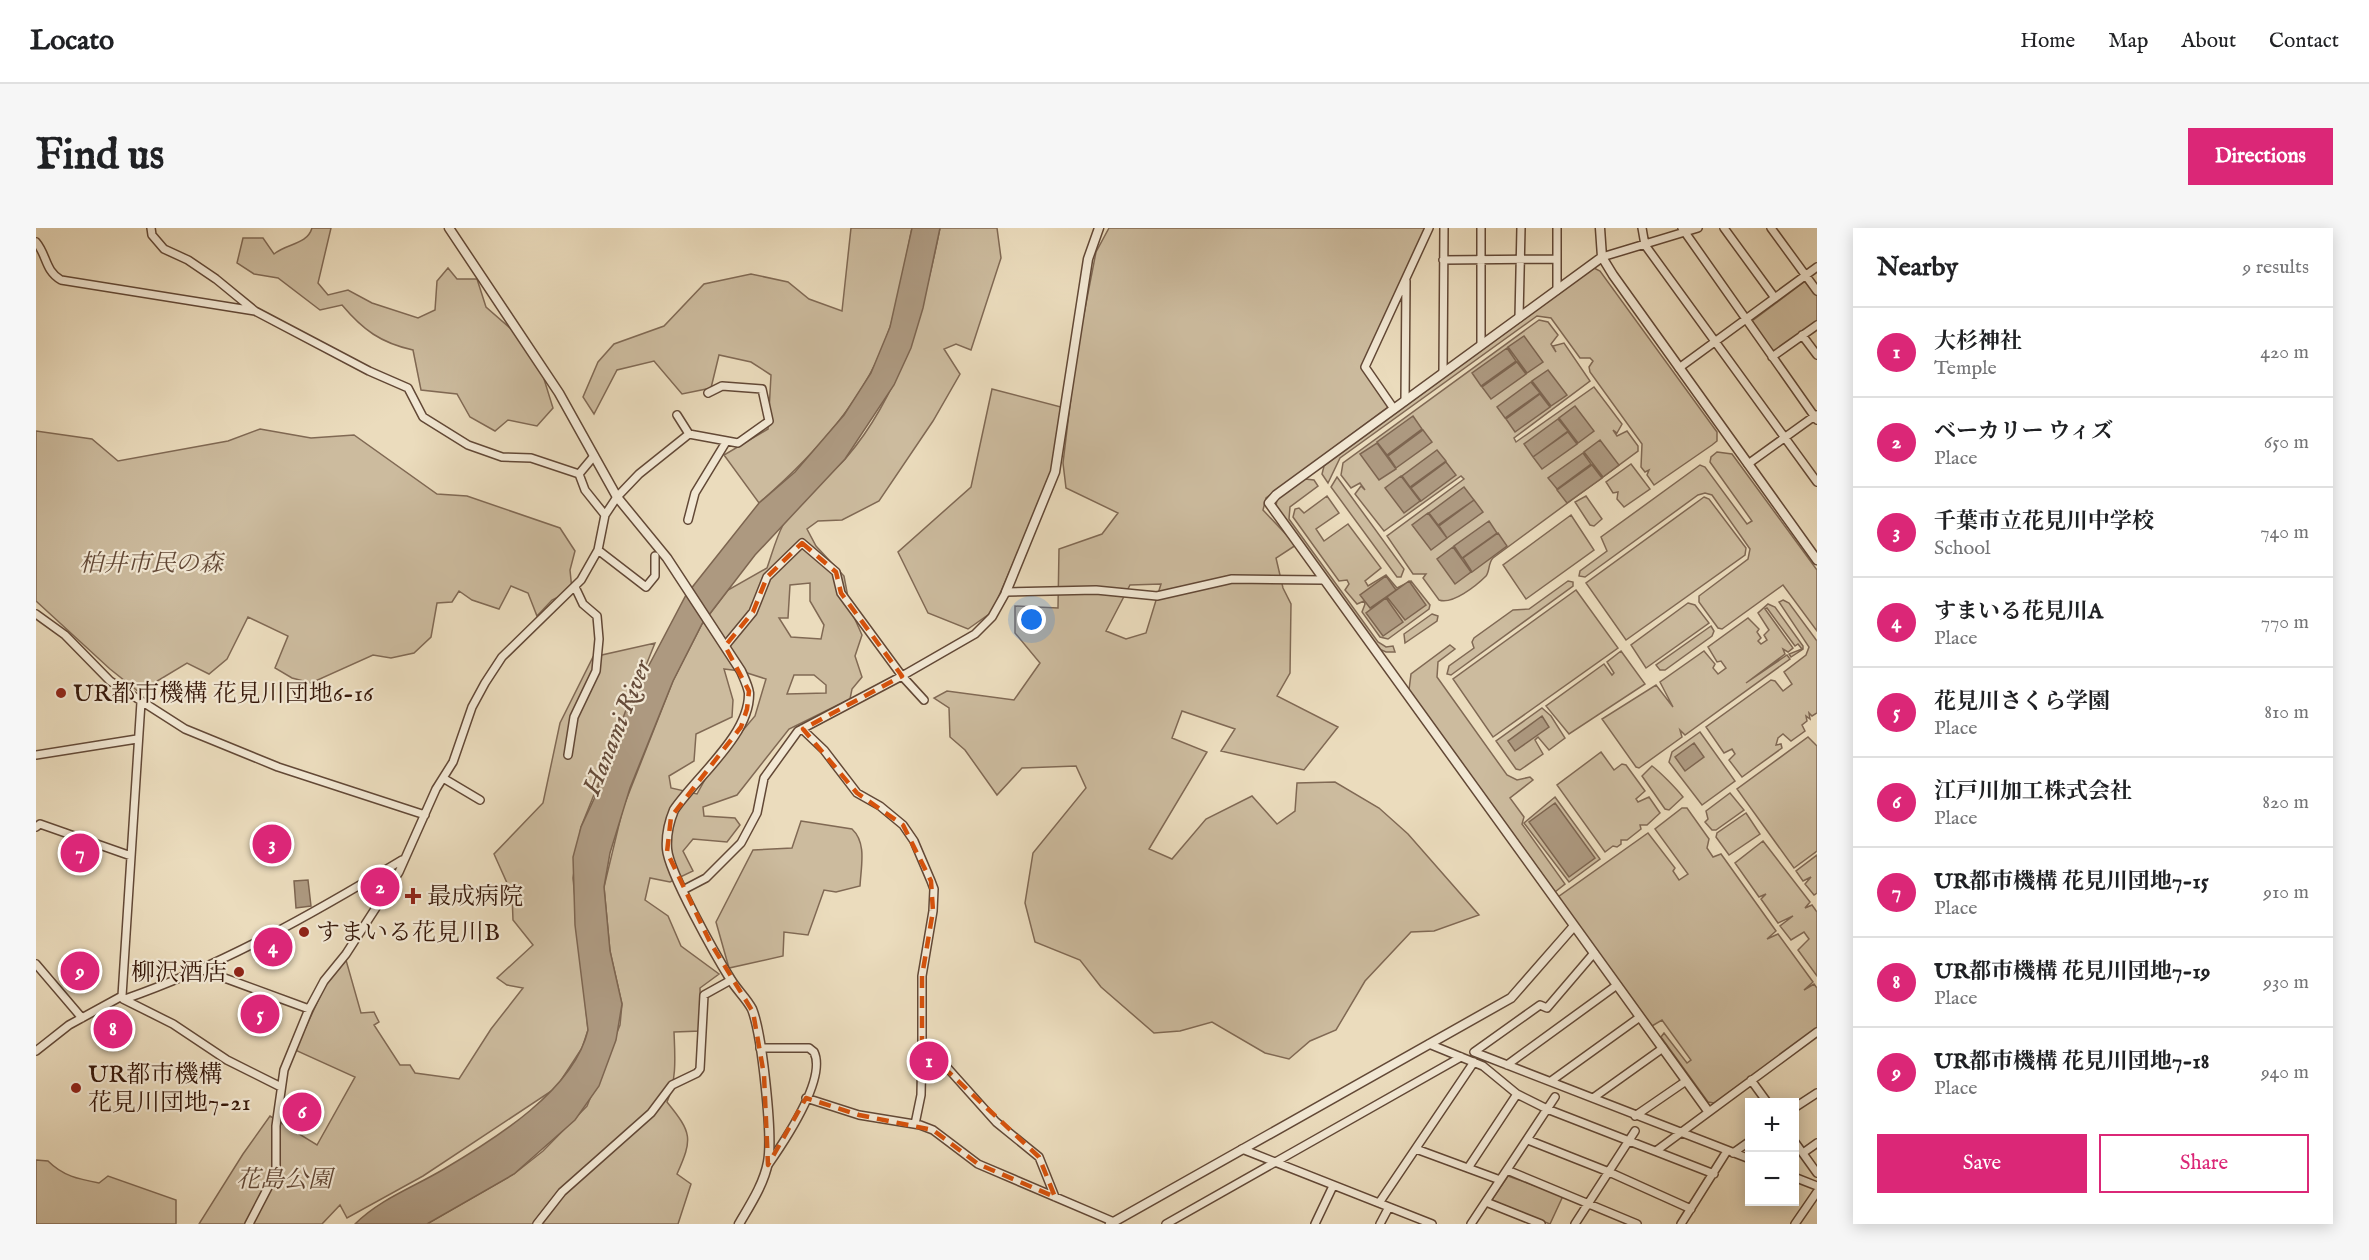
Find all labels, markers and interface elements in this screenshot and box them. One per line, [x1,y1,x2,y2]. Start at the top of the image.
text: Locato [30,24,114,59]
text: Home [2020,28,2075,55]
text: Map [2108,28,2148,55]
text: About [2181,28,2236,55]
text: Contact [2269,28,2339,55]
button: Directions [2188,128,2333,185]
text: Find us [36,130,164,183]
text: Nearby [1877,251,1958,284]
text: 9 results [2243,255,2309,280]
text: 大杉神社 [1934,328,2022,356]
text: 1 [1893,340,1900,365]
text: 420 m [2260,340,2309,365]
text: Temple [1934,356,1997,381]
text: ベーカリー ウィズ [1934,418,2113,446]
text: 2 [1892,430,1901,455]
text: 650 m [2264,430,2309,455]
text: Place [1934,446,1977,471]
text: 千葉市立花見川中学校 [1934,508,2154,536]
text: 3 [1893,520,1900,545]
text: 740 m [2260,520,2309,545]
text: School [1934,536,1990,561]
park label: 柏井市民の森 [79,549,226,580]
text: すまいる花見川A [1934,598,2103,626]
your location [1017,605,1046,634]
text: 4 [1892,610,1901,635]
text: 770 m [2261,610,2309,635]
text: Place [1934,626,1977,651]
water label: Hanami River [575,654,660,801]
place label: UR都市機構 花見川団地6-16 [73,679,374,710]
marker: UR都市機構 花見川団地6-16 [54,686,68,700]
text: 花見川さくら学園 [1934,688,2110,716]
text: 5 [1893,700,1900,725]
text: 810 m [2264,700,2309,725]
text: Place [1934,716,1977,741]
text: 江戸川加工株式会社 [1934,778,2132,806]
text: 6 [1892,790,1901,815]
text: 820 m [2262,790,2309,815]
text: Place [1934,806,1977,831]
pin: 3 [252,822,292,866]
pin: 7 [60,830,99,876]
pin: 2 [360,864,400,910]
text: UR都市機構 花見川団地7-15 [1934,868,2209,896]
text: 7 [1892,880,1901,905]
text: 910 m [2263,880,2309,905]
place label: 最成病院 [427,882,523,913]
marker: 最成病院 [404,887,422,905]
text: Place [1934,896,1977,921]
place label: すまいる花見川B [316,918,500,949]
pin: 4 [254,924,292,970]
marker: すまいる花見川B [297,925,311,939]
pin: 9 [60,948,99,994]
place label: 柳沢酒店 [131,958,227,989]
text: UR都市機構 花見川団地7-19 [1934,958,2210,986]
marker: 柳沢酒店 [232,965,246,979]
text: 8 [1893,970,1900,995]
text: 930 m [2263,970,2309,995]
text: Place [1934,986,1977,1011]
pin: 5 [240,992,280,1036]
pin: 8 [94,1006,133,1052]
pin: 1 [910,1038,948,1084]
text: UR都市機構 花見川団地7-18 [1934,1048,2209,1076]
place label: UR都市機構 花見川団地7-21 [88,1060,251,1119]
text: 9 [1892,1060,1901,1085]
text: 940 m [2261,1060,2309,1085]
text: Place [1934,1076,1977,1101]
marker: UR都市機構 花見川団地7-21 [69,1081,83,1095]
pin: 6 [282,1090,322,1134]
map controls [1745,1098,1799,1206]
button: + [1745,1098,1799,1152]
button: Save [1877,1134,2087,1193]
button: Share [2099,1134,2309,1193]
button: − [1745,1152,1799,1206]
park label: 花島公園 [236,1165,336,1196]

